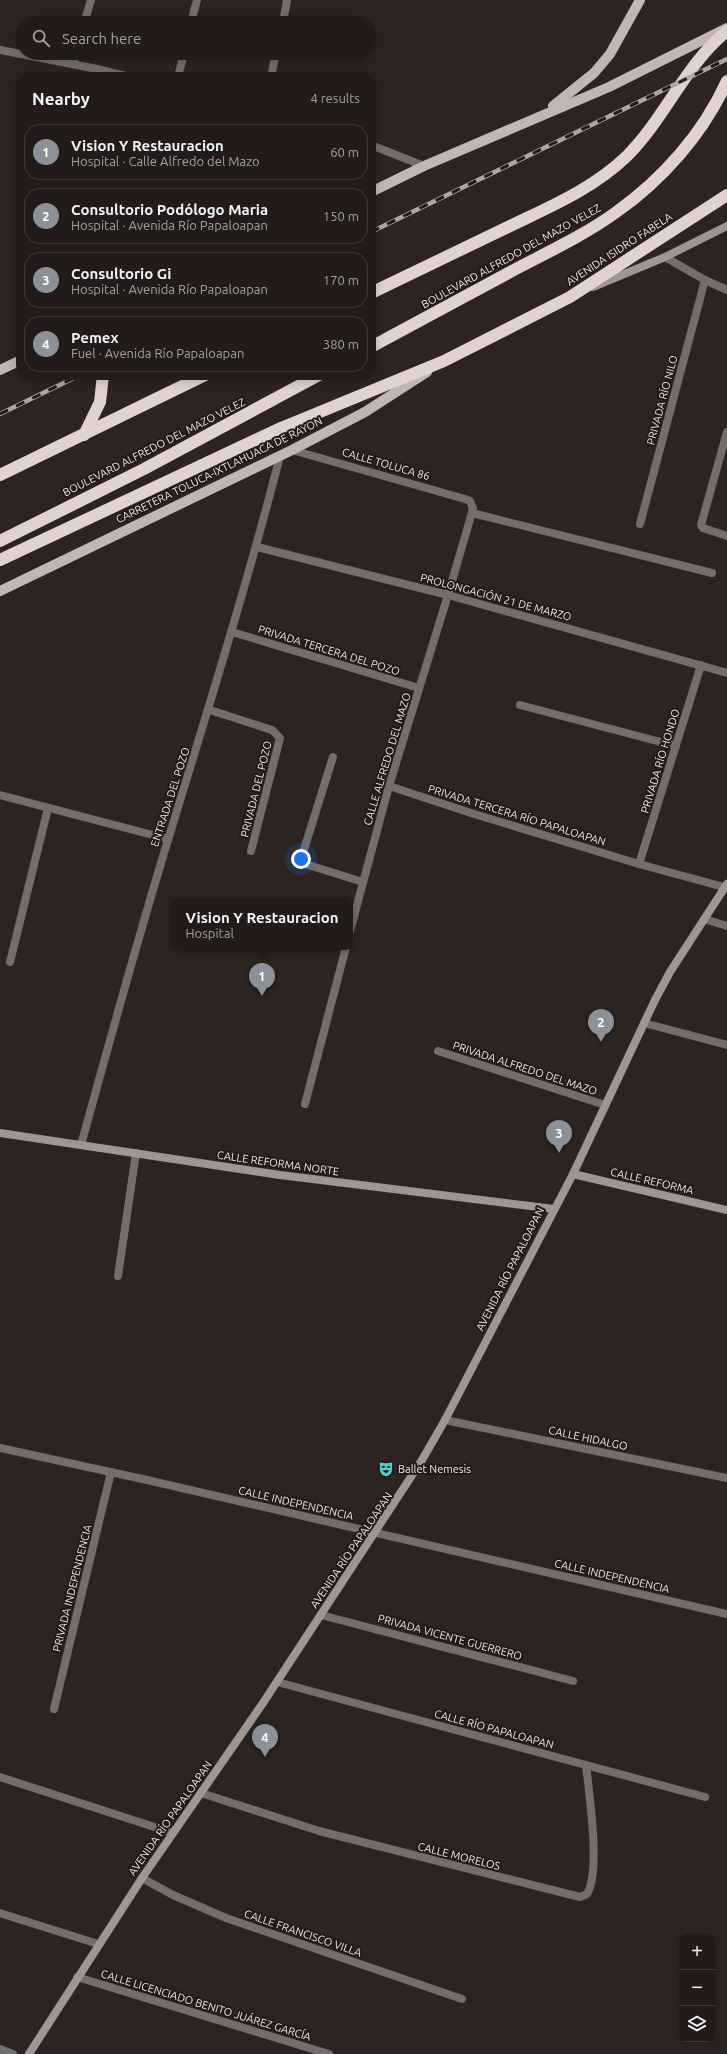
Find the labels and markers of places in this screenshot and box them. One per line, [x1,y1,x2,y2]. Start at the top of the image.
pin: 1 [249,963,275,996]
pin: 2 [588,1009,614,1042]
pin: 3 [546,1120,572,1153]
theatre icon: Ballet Nemesis [377,1460,395,1478]
place label: Ballet Nemesis [398,1463,471,1475]
pin: 4 [252,1724,278,1757]

